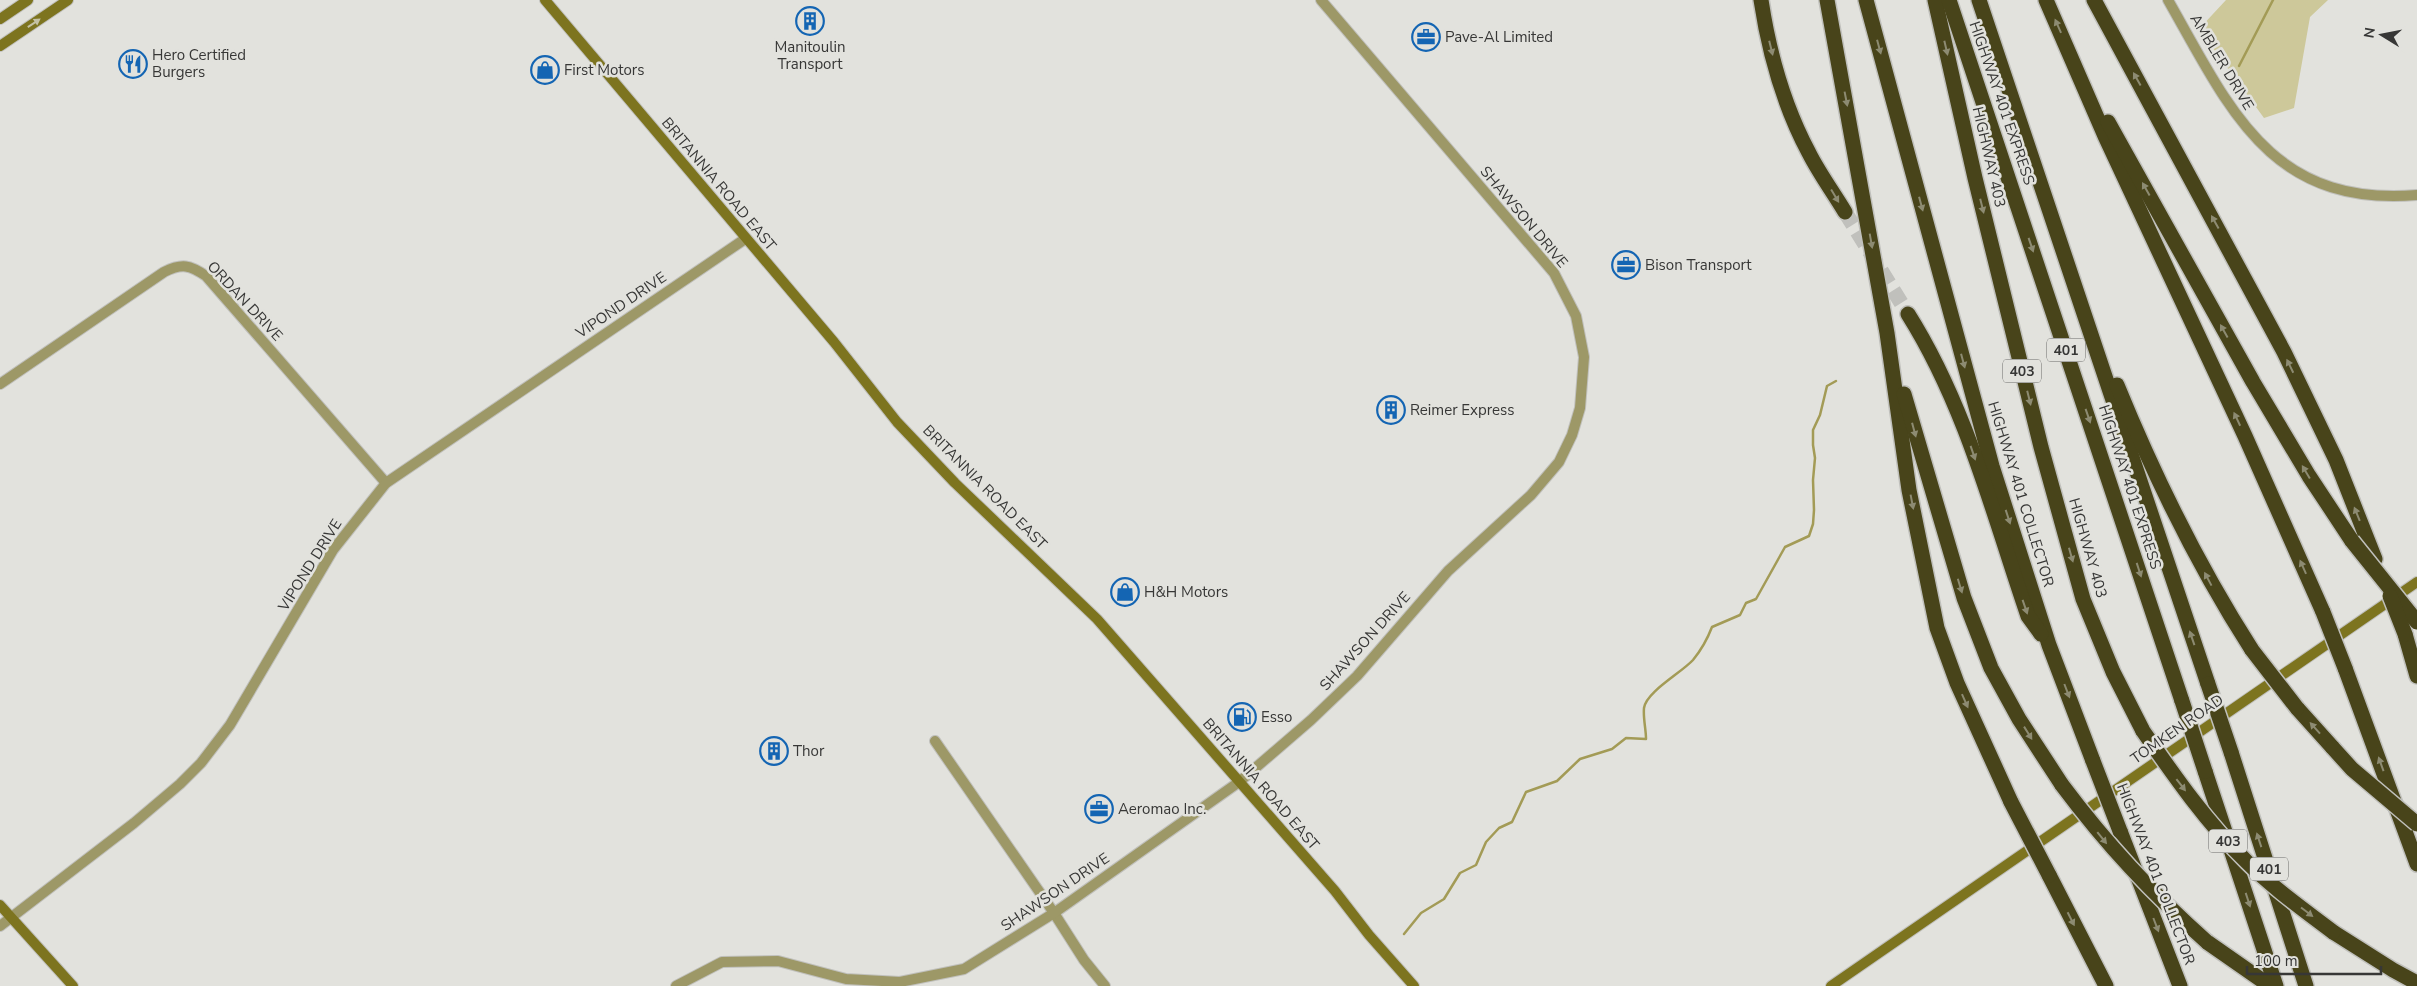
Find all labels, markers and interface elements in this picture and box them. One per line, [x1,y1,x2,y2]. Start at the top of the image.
building icon: Manitoulin Transport [795,6,825,36]
street label: AMBLER DRIVE [2185,10,2259,114]
north arrow [2357,10,2407,60]
one-way arrow [27,18,41,28]
street label: HIGHWAY 401 EXPRESS [1965,19,2039,187]
one-way arrow [2053,19,2061,33]
office icon: Pave-Al Limited [1411,22,1441,52]
text: N [2359,26,2380,40]
place label: Pave-Al Limited [1445,27,1553,47]
place label: Manitoulin Transport [774,37,846,74]
one-way arrow [1767,40,1775,55]
one-way arrow [1875,40,1883,55]
one-way arrow [1942,40,1950,55]
place label: Hero Certified Burgers [152,45,246,82]
restaurant icon: Hero Certified Burgers [118,49,148,79]
shop icon: First Motors [530,55,560,85]
place label: First Motors [564,60,644,80]
one-way arrow [2133,72,2141,86]
one-way arrow [1842,92,1850,107]
street label: HIGHWAY 403 [1968,105,2010,209]
street label: BRITANNIA ROAD EAST [657,113,781,255]
street label: SHAWSON DRIVE [1476,162,1572,272]
one-way arrow [2141,182,2150,196]
one-way arrow [1830,189,1839,202]
one-way arrow [1917,197,1925,212]
one-way arrow [1978,199,1986,214]
one-way arrow [2211,214,2219,229]
one-way arrow [1868,233,1876,249]
one-way arrow [2028,238,2035,253]
office icon: Bison Transport [1611,250,1641,280]
place label: Bison Transport [1645,255,1752,275]
street label: ORDAN DRIVE [203,257,287,345]
street label: VIPOND DRIVE [571,267,670,343]
one-way arrow [2220,325,2229,338]
road number: 401 [2047,338,2085,362]
one-way arrow [1959,353,1967,369]
one-way arrow [2286,359,2294,373]
road number: 403 [2003,360,2041,382]
one-way arrow [2025,390,2033,405]
building icon: Reimer Express [1376,395,1406,425]
street label: HIGHWAY 401 COLLECTOR [1983,399,2059,589]
place label: Reimer Express [1410,400,1514,420]
street label: HIGHWAY 401 EXPRESS [2094,402,2166,572]
one-way arrow [2084,409,2092,424]
one-way arrow [2233,412,2241,426]
street label: BRITANNIA ROAD EAST [918,420,1052,554]
one-way arrow [1910,423,1918,438]
one-way arrow [1969,446,1977,461]
one-way arrow [2301,465,2311,478]
one-way arrow [1908,495,1916,511]
street label: HIGHWAY 403 [2064,496,2112,600]
one-way arrow [2353,506,2361,521]
one-way arrow [2004,510,2012,525]
street label: VIPOND DRIVE [273,515,346,616]
one-way arrow [2067,547,2075,562]
one-way arrow [2299,560,2307,574]
one-way arrow [2136,563,2143,578]
one-way arrow [2204,572,2213,586]
shop icon: H&H Motors [1110,577,1140,607]
one-way arrow [1957,579,1965,594]
place label: H&H Motors [1144,582,1228,602]
street label: SHAWSON DRIVE [1315,587,1415,695]
one-way arrow [2021,600,2029,615]
one-way arrow [2188,630,2195,645]
one-way arrow [2063,684,2071,699]
street label: TOMKEN ROAD [2127,690,2227,768]
one-way arrow [1961,694,1969,708]
fuel station icon: Esso [1227,702,1257,732]
place label: Esso [1261,707,1292,727]
street label: BRITANNIA ROAD EAST [1198,714,1324,854]
one-way arrow [2309,722,2321,734]
one-way arrow [2023,727,2032,740]
building icon: Thor [759,736,789,766]
place label: Thor [793,741,825,761]
one-way arrow [2377,757,2384,772]
one-way arrow [2176,778,2186,792]
street label: HIGHWAY 401 COLLECTOR [2112,780,2200,968]
office icon: Aeromao Inc. [1084,794,1114,824]
place label: Aeromao Inc. [1118,799,1206,819]
road number: 403 [2209,829,2247,852]
one-way arrow [2097,831,2108,844]
one-way arrow [2255,832,2263,847]
street label: SHAWSON DRIVE [997,848,1113,936]
road number: 401 [2250,858,2288,881]
one-way arrow [2244,893,2252,908]
one-way arrow [2300,907,2313,918]
one-way arrow [2067,912,2075,926]
one-way arrow [2153,918,2161,932]
scale bar [2247,944,2381,976]
text: 100 m [2254,951,2298,971]

